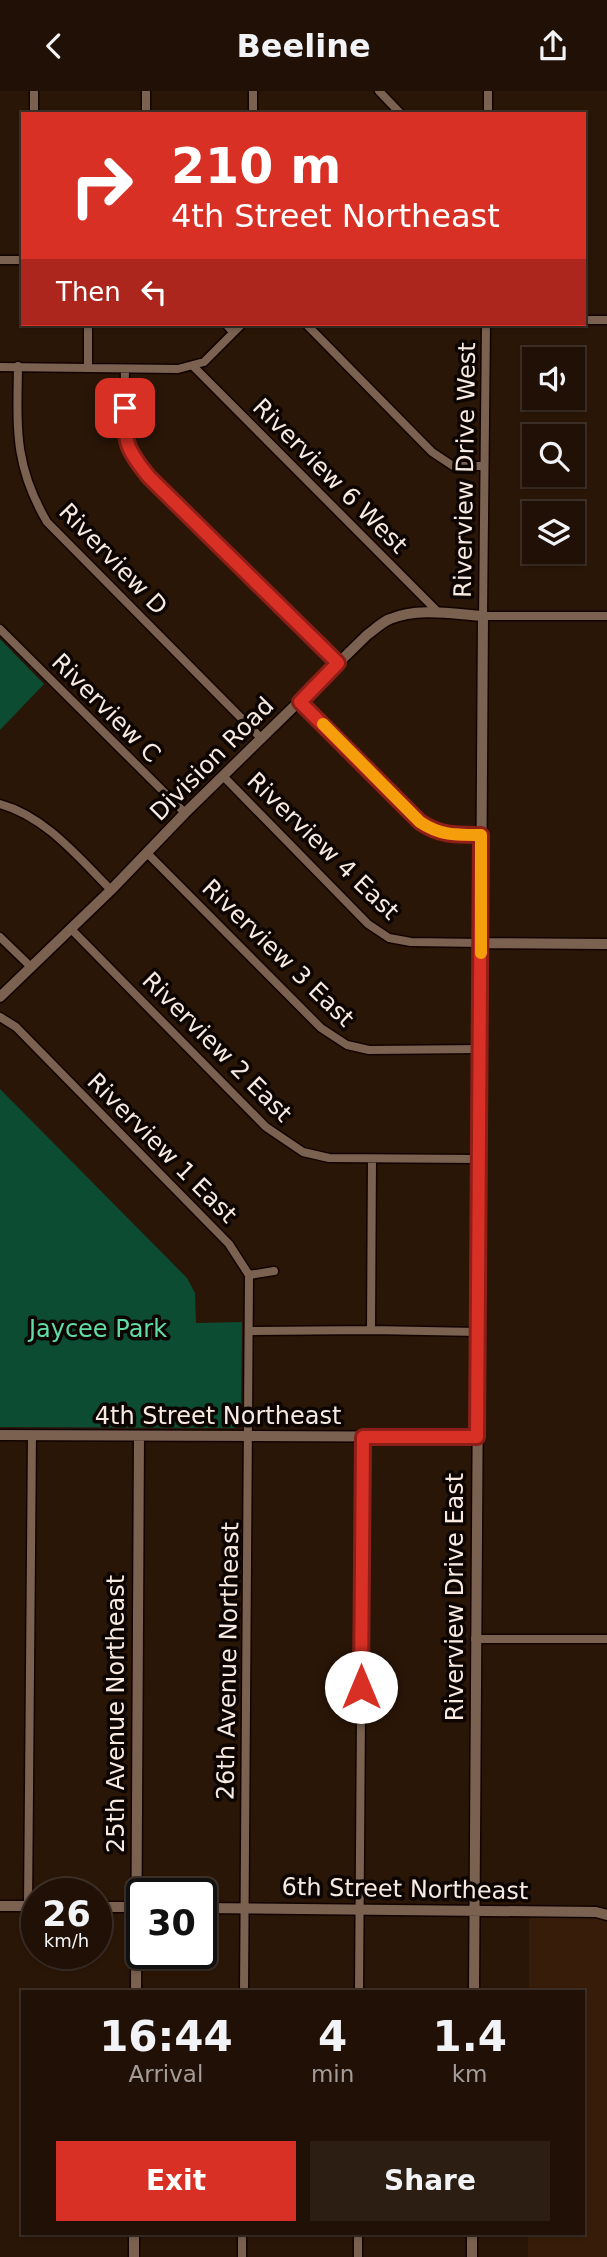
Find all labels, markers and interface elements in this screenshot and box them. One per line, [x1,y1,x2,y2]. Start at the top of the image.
icon: back [35,27,73,65]
text: Beeline [236,27,371,65]
icon: share [534,27,572,65]
text: 210 m [171,138,341,195]
icon: right [56,140,147,231]
text: 4th Street Northeast [171,197,500,235]
icon: left [135,273,173,311]
text: Then [56,277,121,307]
street label: Riverview Drive West [449,342,481,598]
map controls [522,347,585,564]
button: sound [522,347,585,410]
pin [95,378,155,438]
icon: arrive [106,389,144,427]
street label: Riverview 6 West [247,393,413,559]
button: search [522,424,585,487]
street label: Riverview D [53,498,173,620]
button: layers [522,501,585,564]
street label: Riverview C [46,648,166,768]
street label: Division Road [144,691,280,827]
street label: Riverview 4 East [241,767,405,925]
street label: Riverview 3 East [196,874,360,1032]
street label: Riverview 2 East [136,966,298,1128]
street label: Riverview 1 East [81,1067,243,1229]
park label: Jaycee Park [27,1315,167,1343]
street label: 4th Street Northeast [95,1402,341,1430]
street label: Riverview Drive East [441,1473,469,1721]
street label: 26th Avenue Northeast [212,1522,244,1800]
street label: 25th Avenue Northeast [102,1575,130,1853]
position arrow [324,1650,398,1724]
street label: 6th Street Northeast [281,1873,529,1905]
speed limit sign: 30 [126,1878,217,1969]
text: 26 [42,1894,91,1934]
text: km/h [44,1930,89,1951]
text: 16:44 [99,2012,233,2061]
text: 4 [318,2012,347,2061]
text: 1.4 [432,2012,507,2061]
text: Arrival [129,2061,203,2087]
text: min [311,2061,354,2087]
text: km [452,2061,488,2087]
button: Exit [56,2141,296,2221]
button: Share [310,2141,550,2221]

